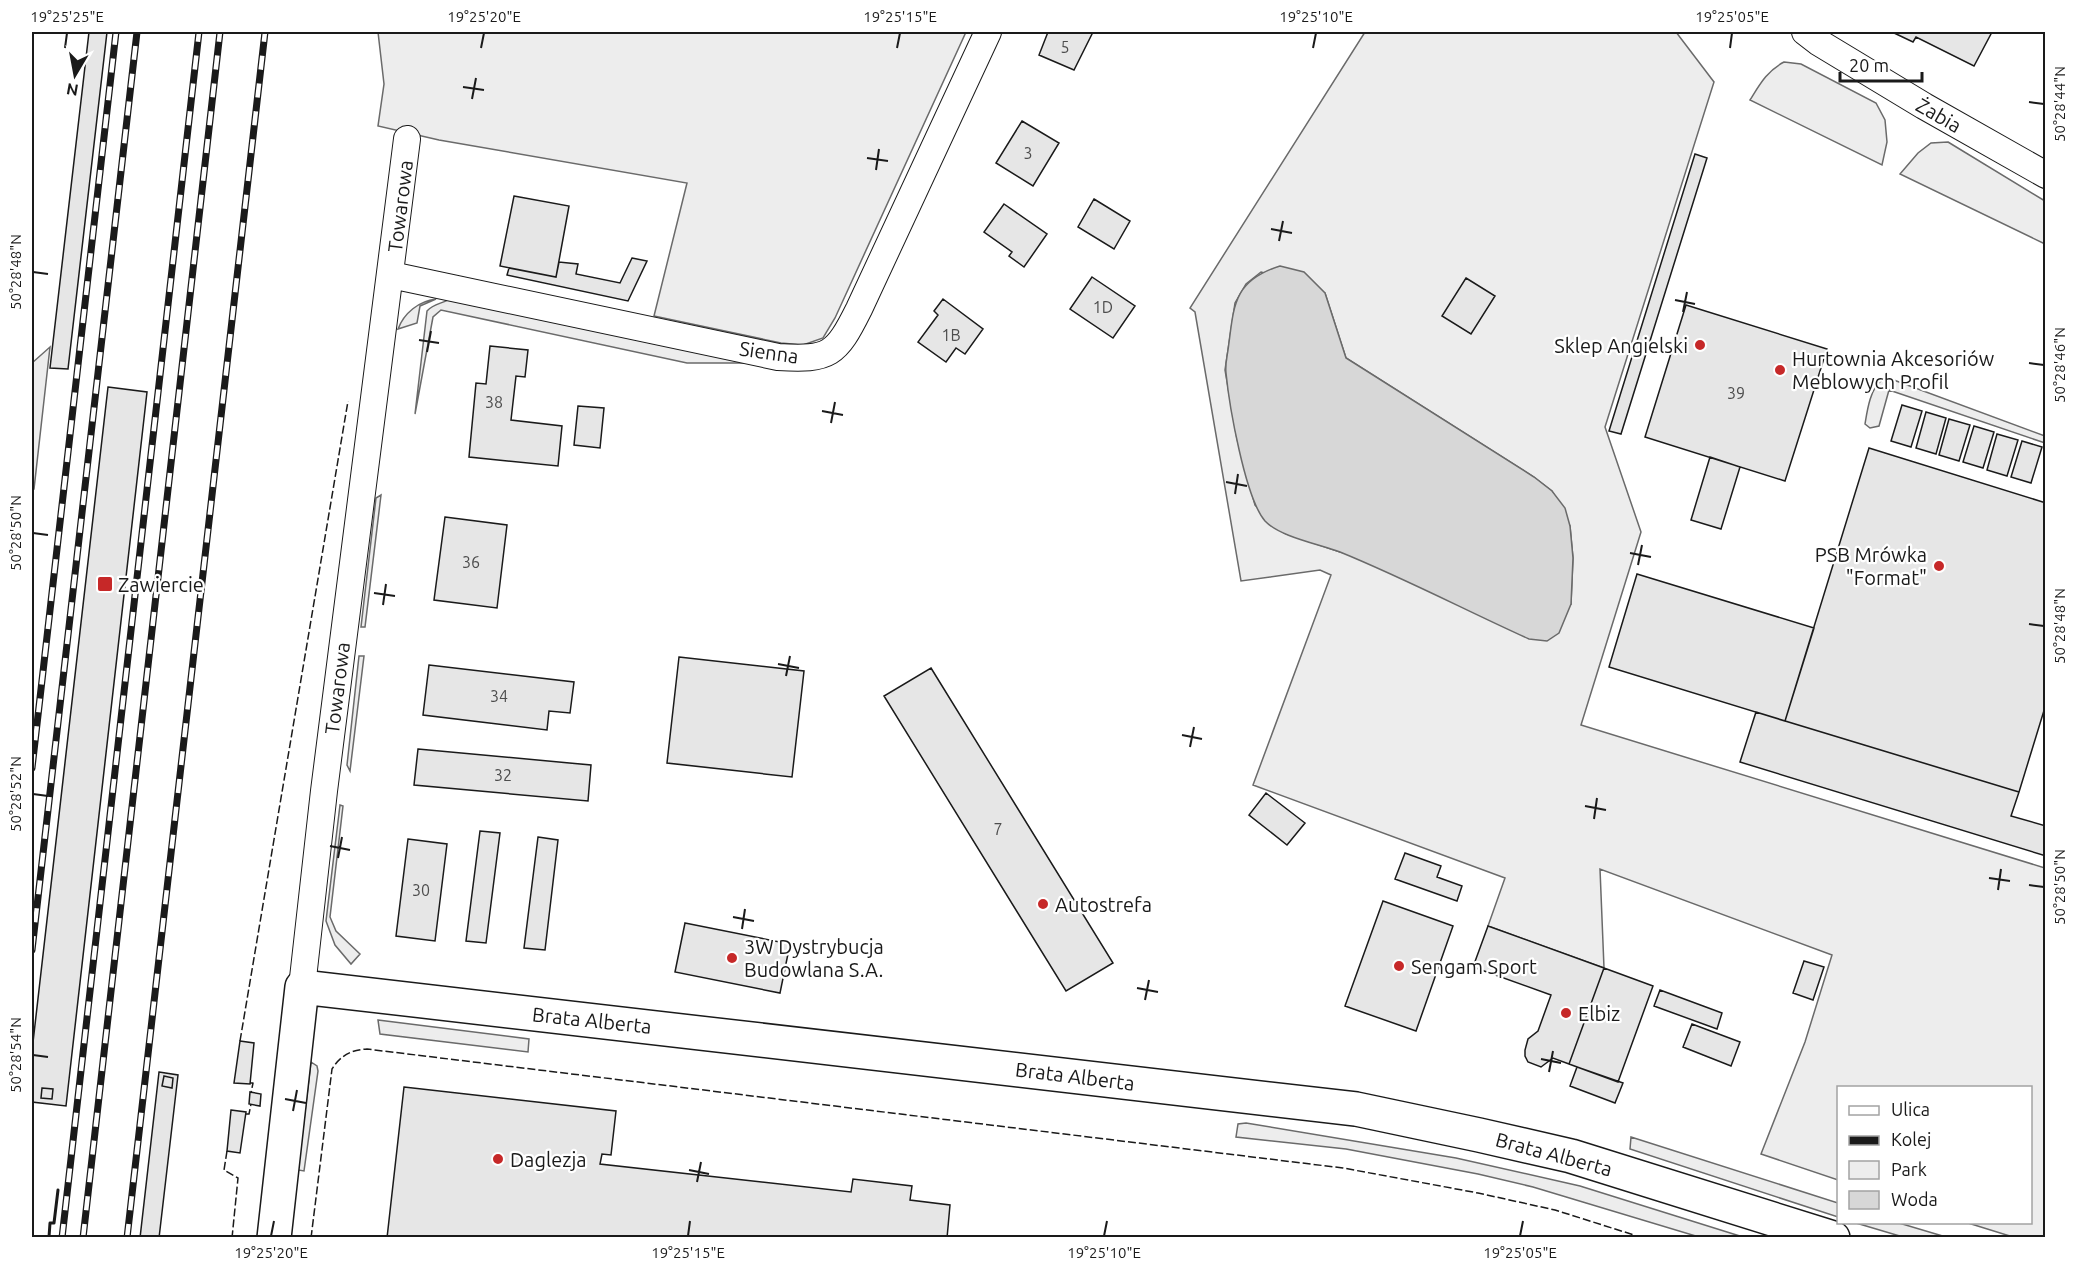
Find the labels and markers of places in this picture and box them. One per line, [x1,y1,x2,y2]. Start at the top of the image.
place label: Sklep Angielski [1554,334,1688,357]
marker: Sklep Angielski [1693,338,1707,352]
place label: Hurtownia Akcesoriów Meblowych Profil [1792,347,1995,393]
marker: Hurtownia Akcesoriów Meblowych Profil [1773,363,1787,377]
place label: PSB Mrówka "Format" [1815,543,1927,589]
marker: PSB Mrówka "Format" [1932,559,1946,573]
place label: Zawiercie [118,573,204,596]
marker: Zawiercie [96,575,114,593]
place label: Autostrefa [1055,893,1152,916]
marker: Autostrefa [1036,897,1050,911]
place label: 3W Dystrybucja Budowlana S.A. [744,935,884,981]
marker: 3W Dystrybucja Budowlana S.A. [725,951,739,965]
place label: Sengam Sport [1411,955,1537,978]
marker: Sengam Sport [1392,959,1406,973]
place label: Elbiz [1578,1002,1620,1025]
marker: Elbiz [1559,1006,1573,1020]
place label: Daglezja [510,1148,587,1171]
marker: Daglezja [491,1152,505,1166]

